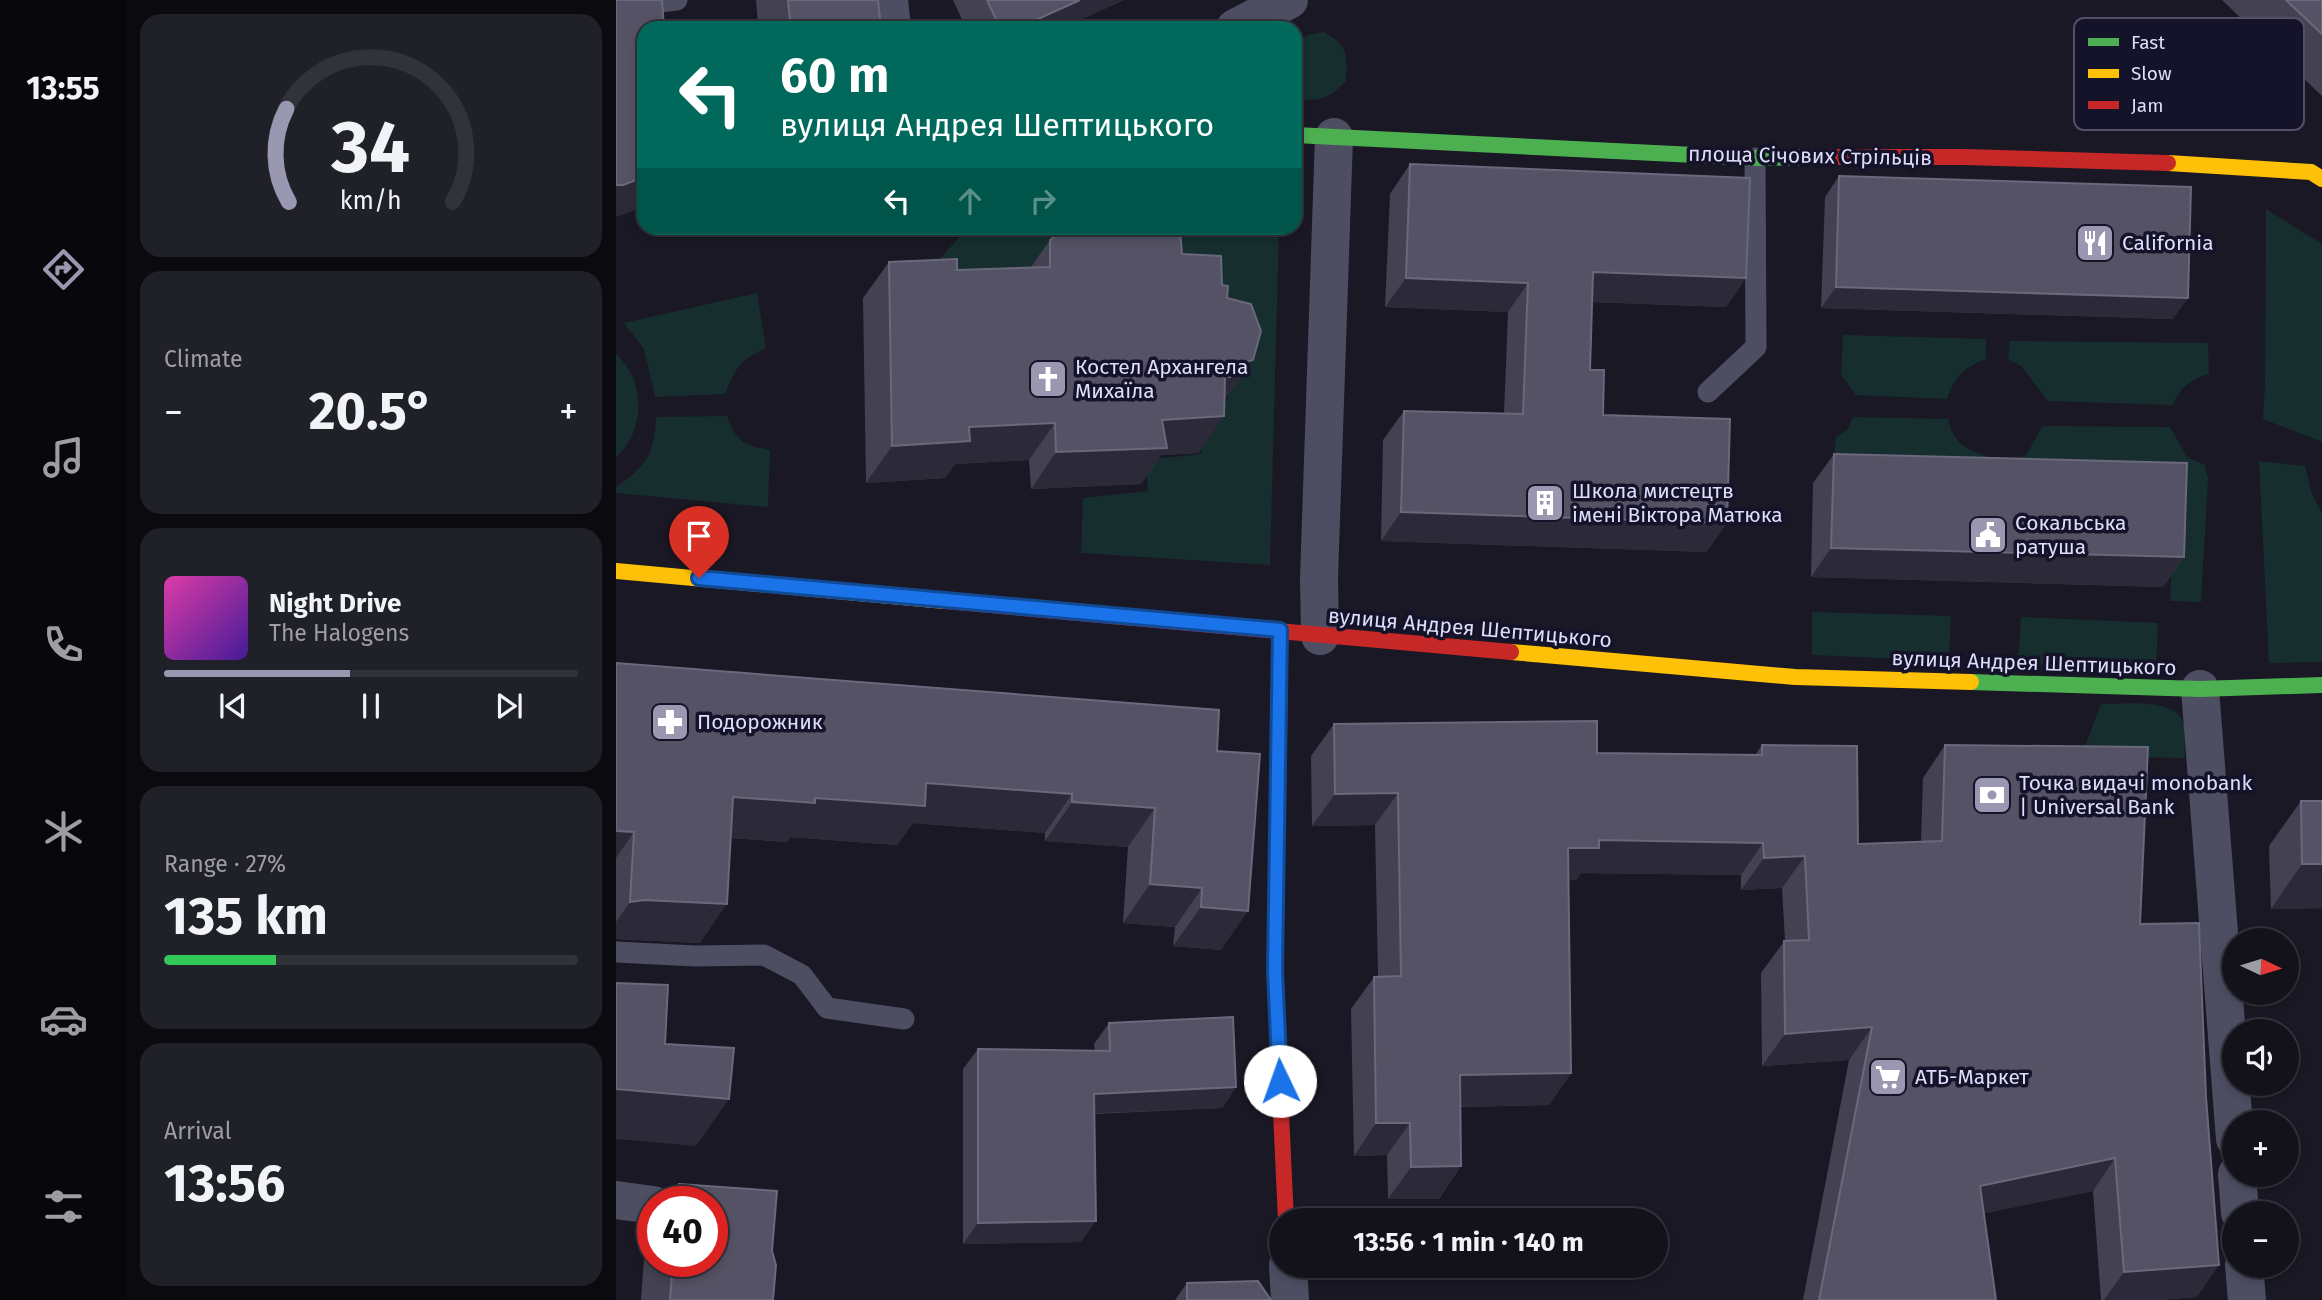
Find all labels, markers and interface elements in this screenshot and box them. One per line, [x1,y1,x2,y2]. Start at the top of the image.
legend [2074,18,2304,130]
text: Fast [2131,31,2165,54]
text: 60 m [780,46,889,105]
icon: left [665,49,756,140]
text: Slow [2131,62,2172,85]
text: 13:55 [26,69,100,107]
text: Jam [2131,94,2163,117]
text: 34 [331,104,410,191]
text: вулиця Андрея Шептицького [780,106,1214,144]
street label: площа Січових Стрільців [1688,141,1932,171]
icon: left [878,182,916,220]
icon: ahead [951,182,989,220]
icon: right [1024,182,1062,220]
text: km/h [340,185,402,215]
restaurant icon: California [2074,222,2116,264]
place label: California [2122,230,2214,256]
icon: directions [39,245,88,294]
text: Climate [164,345,243,373]
place label: Костел Архангела Михаїла [1075,354,1249,404]
church icon: Костел Архангела Михаїла [1027,358,1069,400]
text: 20.5° [309,380,433,443]
text: − [164,389,183,435]
text: + [559,389,578,435]
icon: music [39,433,88,482]
place label: Школа мистецтв імені Віктора Матюка [1572,478,1783,528]
building icon: Школа мистецтв імені Віктора Матюка [1524,482,1566,524]
pin [669,506,729,578]
place label: Сокальська ратуша [2015,510,2126,560]
public building icon: Сокальська ратуша [1967,514,2009,556]
icon: arrive [680,517,718,555]
text: Night Drive [269,588,401,619]
street label: вулиця Андрея Шептицького [1327,603,1613,653]
text: The Halogens [269,619,409,647]
icon: phone [39,620,88,669]
street label: вулиця Андрея Шептицького [1891,645,2177,681]
icon: previous [214,687,252,725]
icon: pause [352,687,390,725]
icon: next [490,687,528,725]
pharmacy icon: Подорожник [649,701,691,743]
place label: Подорожник [697,709,823,735]
place label: Точка видачі monobank | Universal Bank [2019,770,2253,820]
bank icon: Точка видачі monobank | Universal Bank [1971,774,2013,816]
icon: climate [39,807,88,856]
text: Range · 27% [164,850,286,878]
text: 135 km [164,885,328,948]
north arrow [2222,928,2300,1004]
map controls [2222,928,2299,1278]
icon: car [39,995,88,1044]
button: sound [2222,1019,2299,1096]
position arrow [1243,1044,1317,1118]
supermarket icon: АТБ-Маркет [1867,1056,1909,1098]
place label: АТБ-Маркет [1915,1064,2029,1090]
button: + [2222,1110,2299,1187]
text: Arrival [164,1117,231,1145]
text: 13:56 [164,1152,285,1215]
icon: filters [39,1182,88,1231]
speed limit sign: 40 [637,1186,728,1277]
button: − [2222,1201,2299,1278]
text: 13:56 · 1 min · 140 m [1353,1227,1584,1258]

